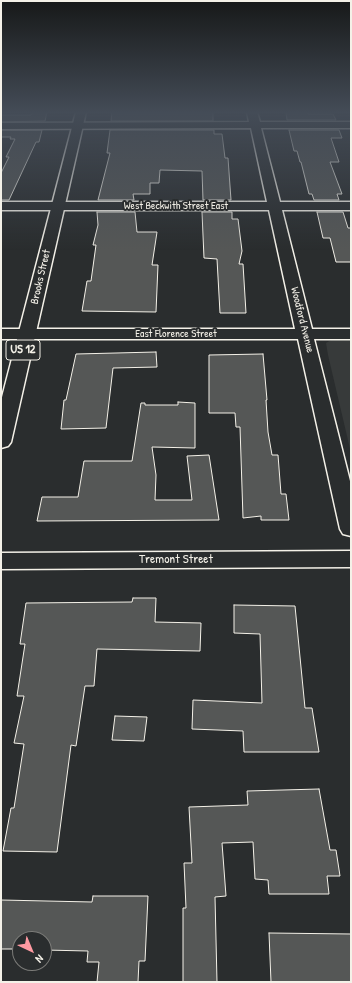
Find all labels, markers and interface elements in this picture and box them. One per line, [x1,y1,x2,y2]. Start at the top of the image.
street label: West Beckwith Street East [124,199,228,213]
street label: Brooks Street [28,248,54,306]
street label: Woodford Avenue [287,286,317,354]
street label: East Florence Street [135,327,217,341]
road number: US 12 [6,340,40,360]
street label: Tremont Street [139,552,213,568]
north arrow [12,931,52,971]
text: N [33,952,47,966]

